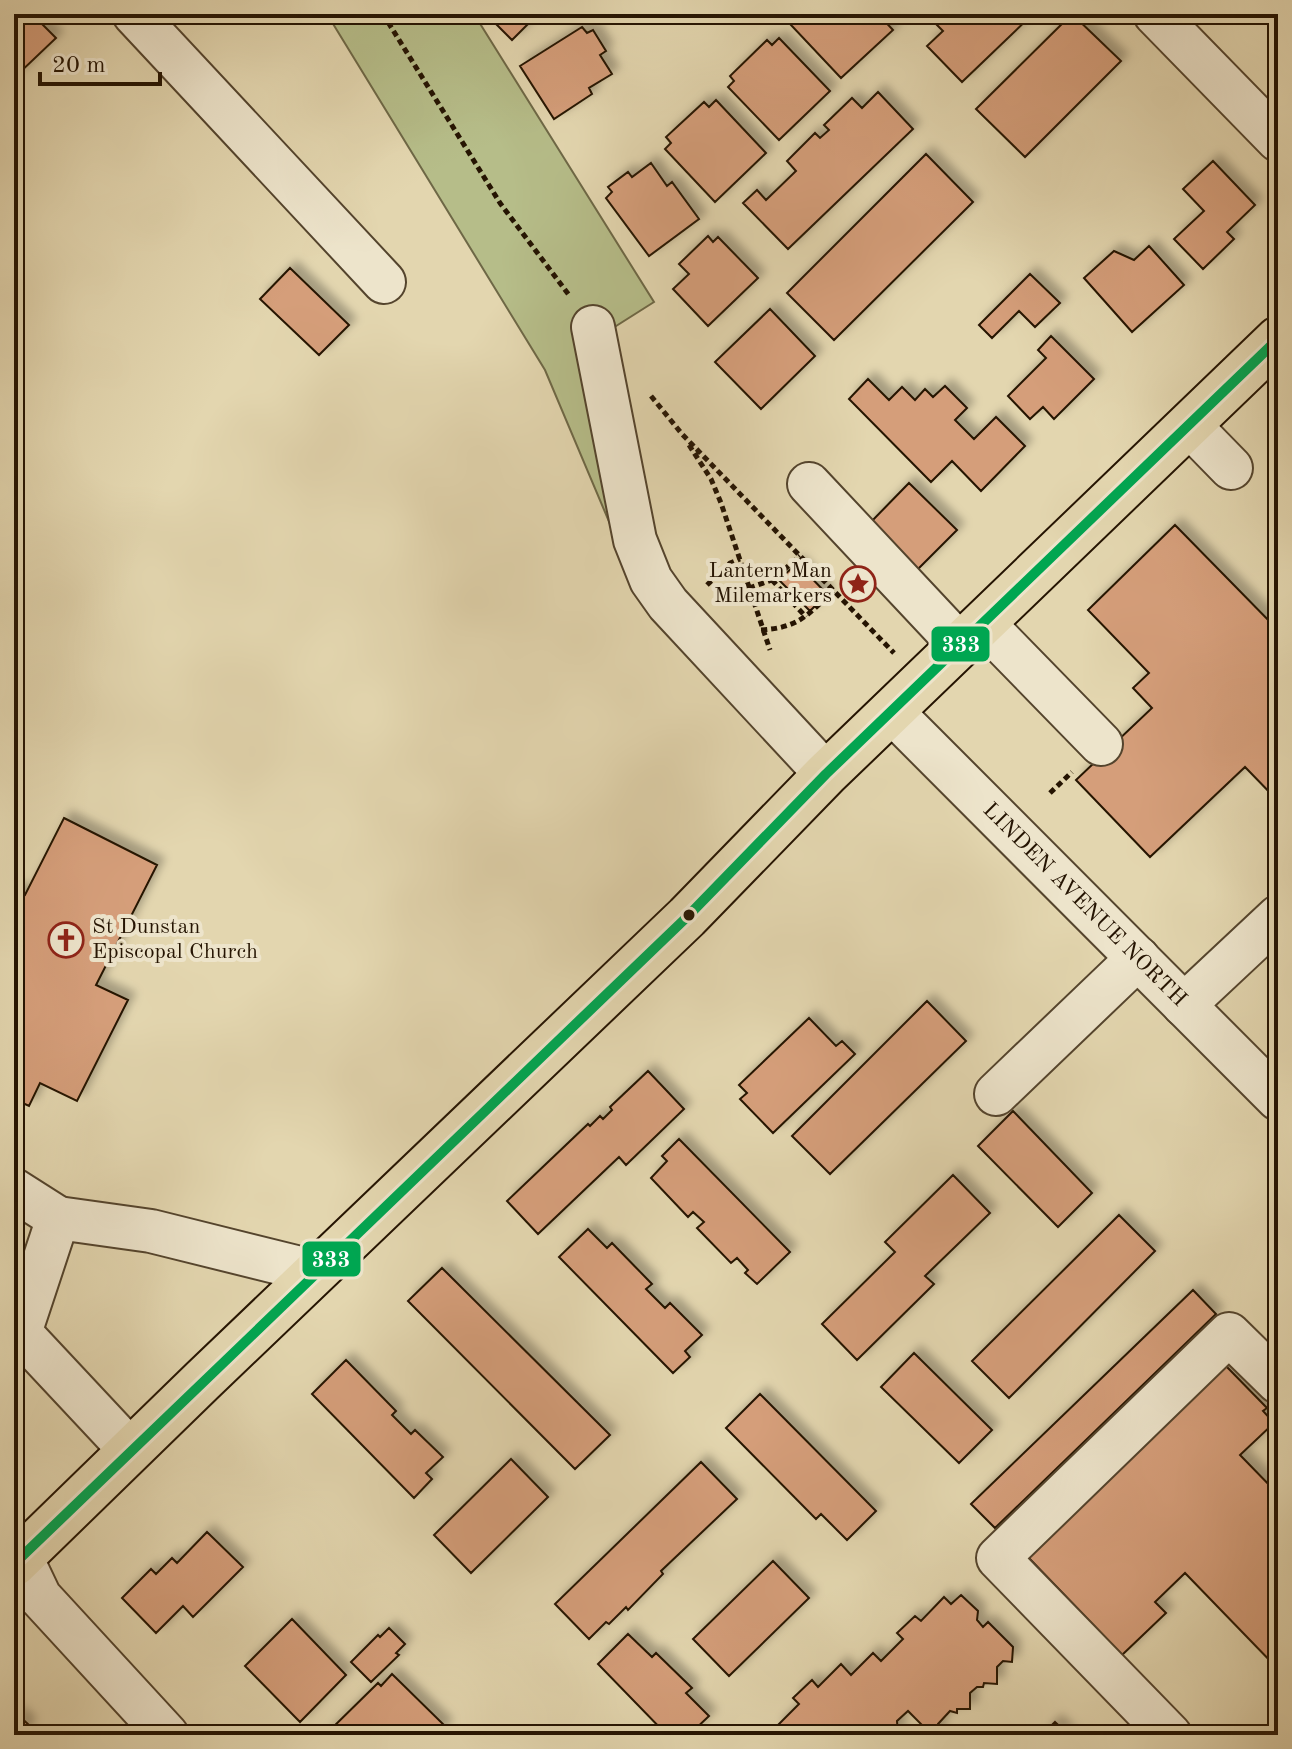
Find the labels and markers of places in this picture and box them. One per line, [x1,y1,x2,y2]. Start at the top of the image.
place label: Lantern Man Milemarkers [708,560,832,607]
place icon: Lantern Man Milemarkers [839,565,877,603]
unlabelled marker [681,907,697,923]
place label: St Dunstan Episcopal Church [92,916,258,963]
church icon: St Dunstan Episcopal Church [47,921,85,959]

